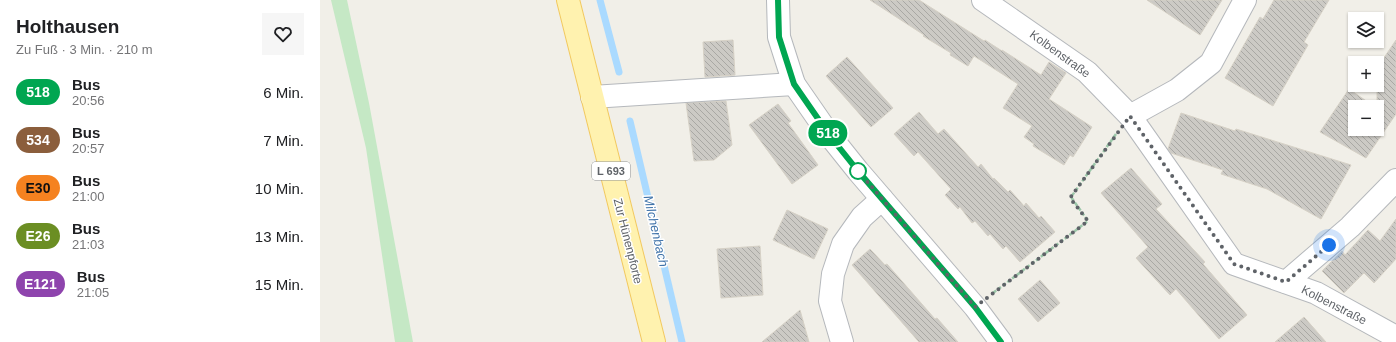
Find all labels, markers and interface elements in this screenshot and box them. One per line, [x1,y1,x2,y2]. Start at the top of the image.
map controls [1348,12,1384,136]
button: layers [1348,12,1384,48]
button: heart [262,13,304,55]
text: Holthausen [16,16,119,37]
street label: Kolbenstraße [1027,27,1093,81]
text: Zu Fuß · 3 Min. · 210 m [16,42,153,57]
button: + [1348,56,1384,92]
text: Bus [72,76,100,93]
text: 518 [26,84,50,100]
text: 6 Min. [263,84,304,101]
text: 20:56 [72,93,105,108]
button: − [1348,100,1384,136]
line badge: 518 [805,120,851,146]
text: Bus [72,124,100,141]
text: 518 [816,125,840,141]
text: 534 [26,132,50,148]
text: 7 Min. [263,132,304,149]
text: 20:57 [72,141,105,156]
road number: L 693 [592,162,630,180]
unlabelled marker [849,162,867,180]
text: Bus [72,172,100,189]
text: E30 [26,180,50,196]
text: 10 Min. [255,180,304,197]
text: 21:00 [72,189,105,204]
water label: Milchenbach [640,194,672,268]
street label: Zur Hünenpforte [611,197,645,285]
text: Bus [72,220,100,237]
text: E26 [26,228,50,244]
text: 13 Min. [255,228,304,245]
your location [1319,235,1339,255]
text: 21:03 [72,237,105,252]
text: Bus [77,268,105,285]
text: E121 [24,276,57,292]
text: 15 Min. [255,276,304,293]
street label: Kolbenstraße [1299,283,1369,328]
text: 21:05 [77,285,109,300]

